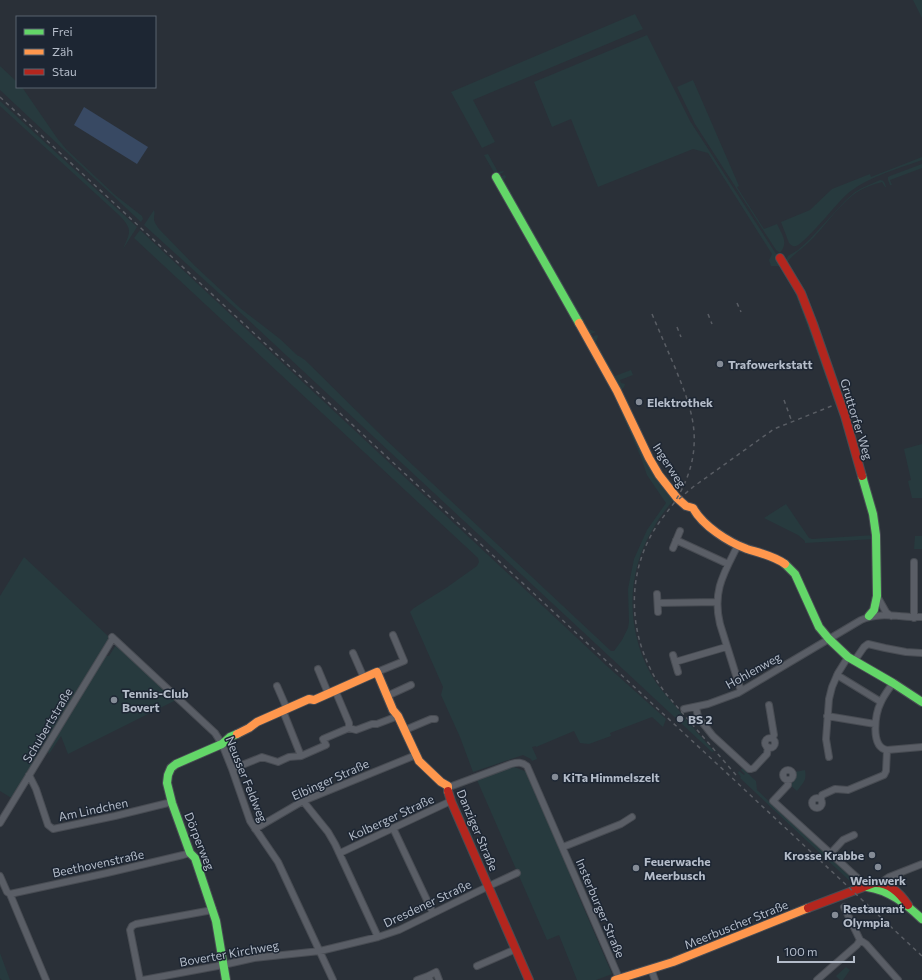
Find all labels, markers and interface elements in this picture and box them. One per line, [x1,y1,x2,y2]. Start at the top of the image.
legend [16,16,156,88]
text: Frei [52,24,73,38]
text: Zäh [52,44,73,58]
text: Stau [52,64,77,78]
place label: Trafowerkstatt [728,357,813,371]
marker: Trafowerkstatt [715,359,725,369]
street label: Gruttorfer Weg [838,377,876,462]
place label: Elektrothek [647,395,713,409]
marker: Elektrothek [634,397,644,407]
street label: Ingerweg [651,440,690,490]
street label: Hohlenweg [723,649,784,691]
street label: Schubertstraße [19,685,75,765]
place label: Tennis-Club Bovert [122,686,189,714]
marker: Tennis-Club Bovert [109,695,119,705]
place label: BS 2 [688,712,712,726]
marker: BS 2 [675,714,685,724]
street label: Neusser Feldweg [223,734,271,825]
street label: Elbinger Straße [289,756,371,802]
place label: KiTa Himmelszelt [563,770,660,784]
marker: KiTa Himmelszelt [550,772,560,782]
street label: Danziger Straße [455,787,501,873]
street label: Kolberger Straße [346,791,436,843]
street label: Am Lindchen [57,795,129,823]
street label: Dörperweg [182,810,218,872]
street label: Beethovenstraße [51,846,145,880]
place label: Krosse Krabbe [784,848,864,862]
marker: Krosse Krabbe [867,850,877,860]
place label: Feuerwache Meerbusch [644,854,710,882]
street label: Insterburger Straße [574,856,628,960]
marker: Weinwerk [873,862,883,872]
marker: Feuerwache Meerbusch [631,863,641,873]
place label: Weinwerk [850,873,906,887]
street label: Dresdener Straße [381,877,473,929]
street label: Meerbuscher Straße [682,897,790,951]
place label: Restaurant Olympia [843,901,904,929]
marker: Restaurant Olympia [830,910,840,920]
street label: Boverter Kirchweg [178,937,280,969]
scale bar [778,938,854,964]
text: 100 m [784,944,818,958]

